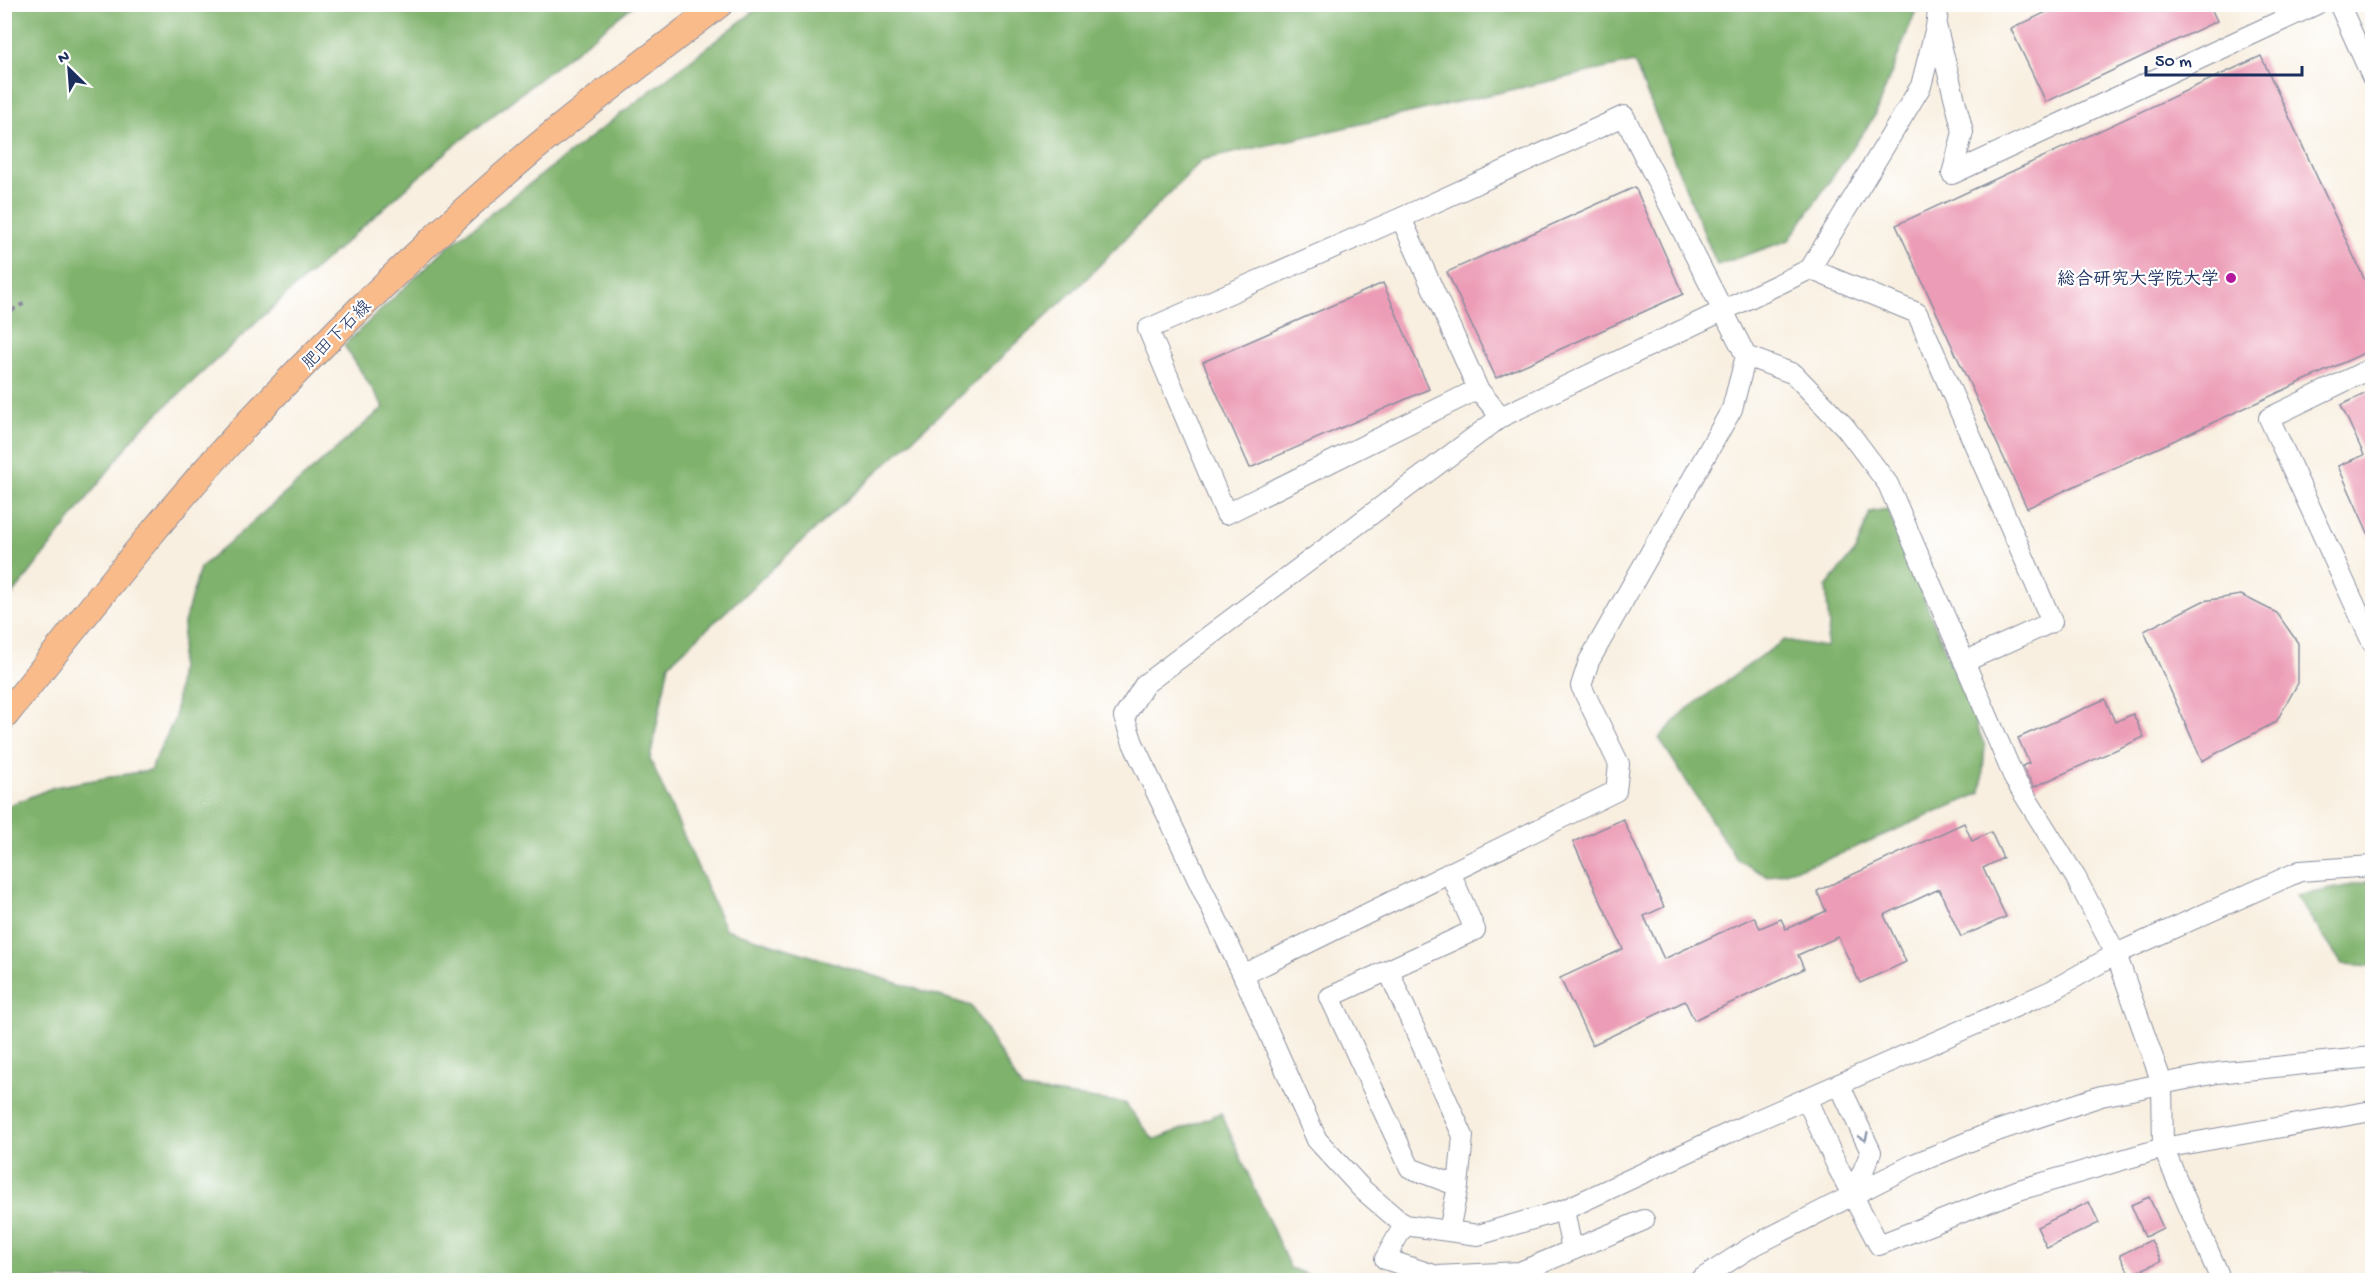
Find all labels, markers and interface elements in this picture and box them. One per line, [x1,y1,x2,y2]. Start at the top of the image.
north arrow [39,39,99,99]
scale bar [2146,39,2302,77]
text: N [55,48,73,69]
text: 50 m [2155,52,2192,73]
place label: 総合研究大学院大学 [2057,269,2219,291]
marker: 総合研究大学院大学 [2224,271,2238,285]
street label: 肥田下石線 [298,296,377,375]
one-way arrow [1856,1130,1868,1141]

